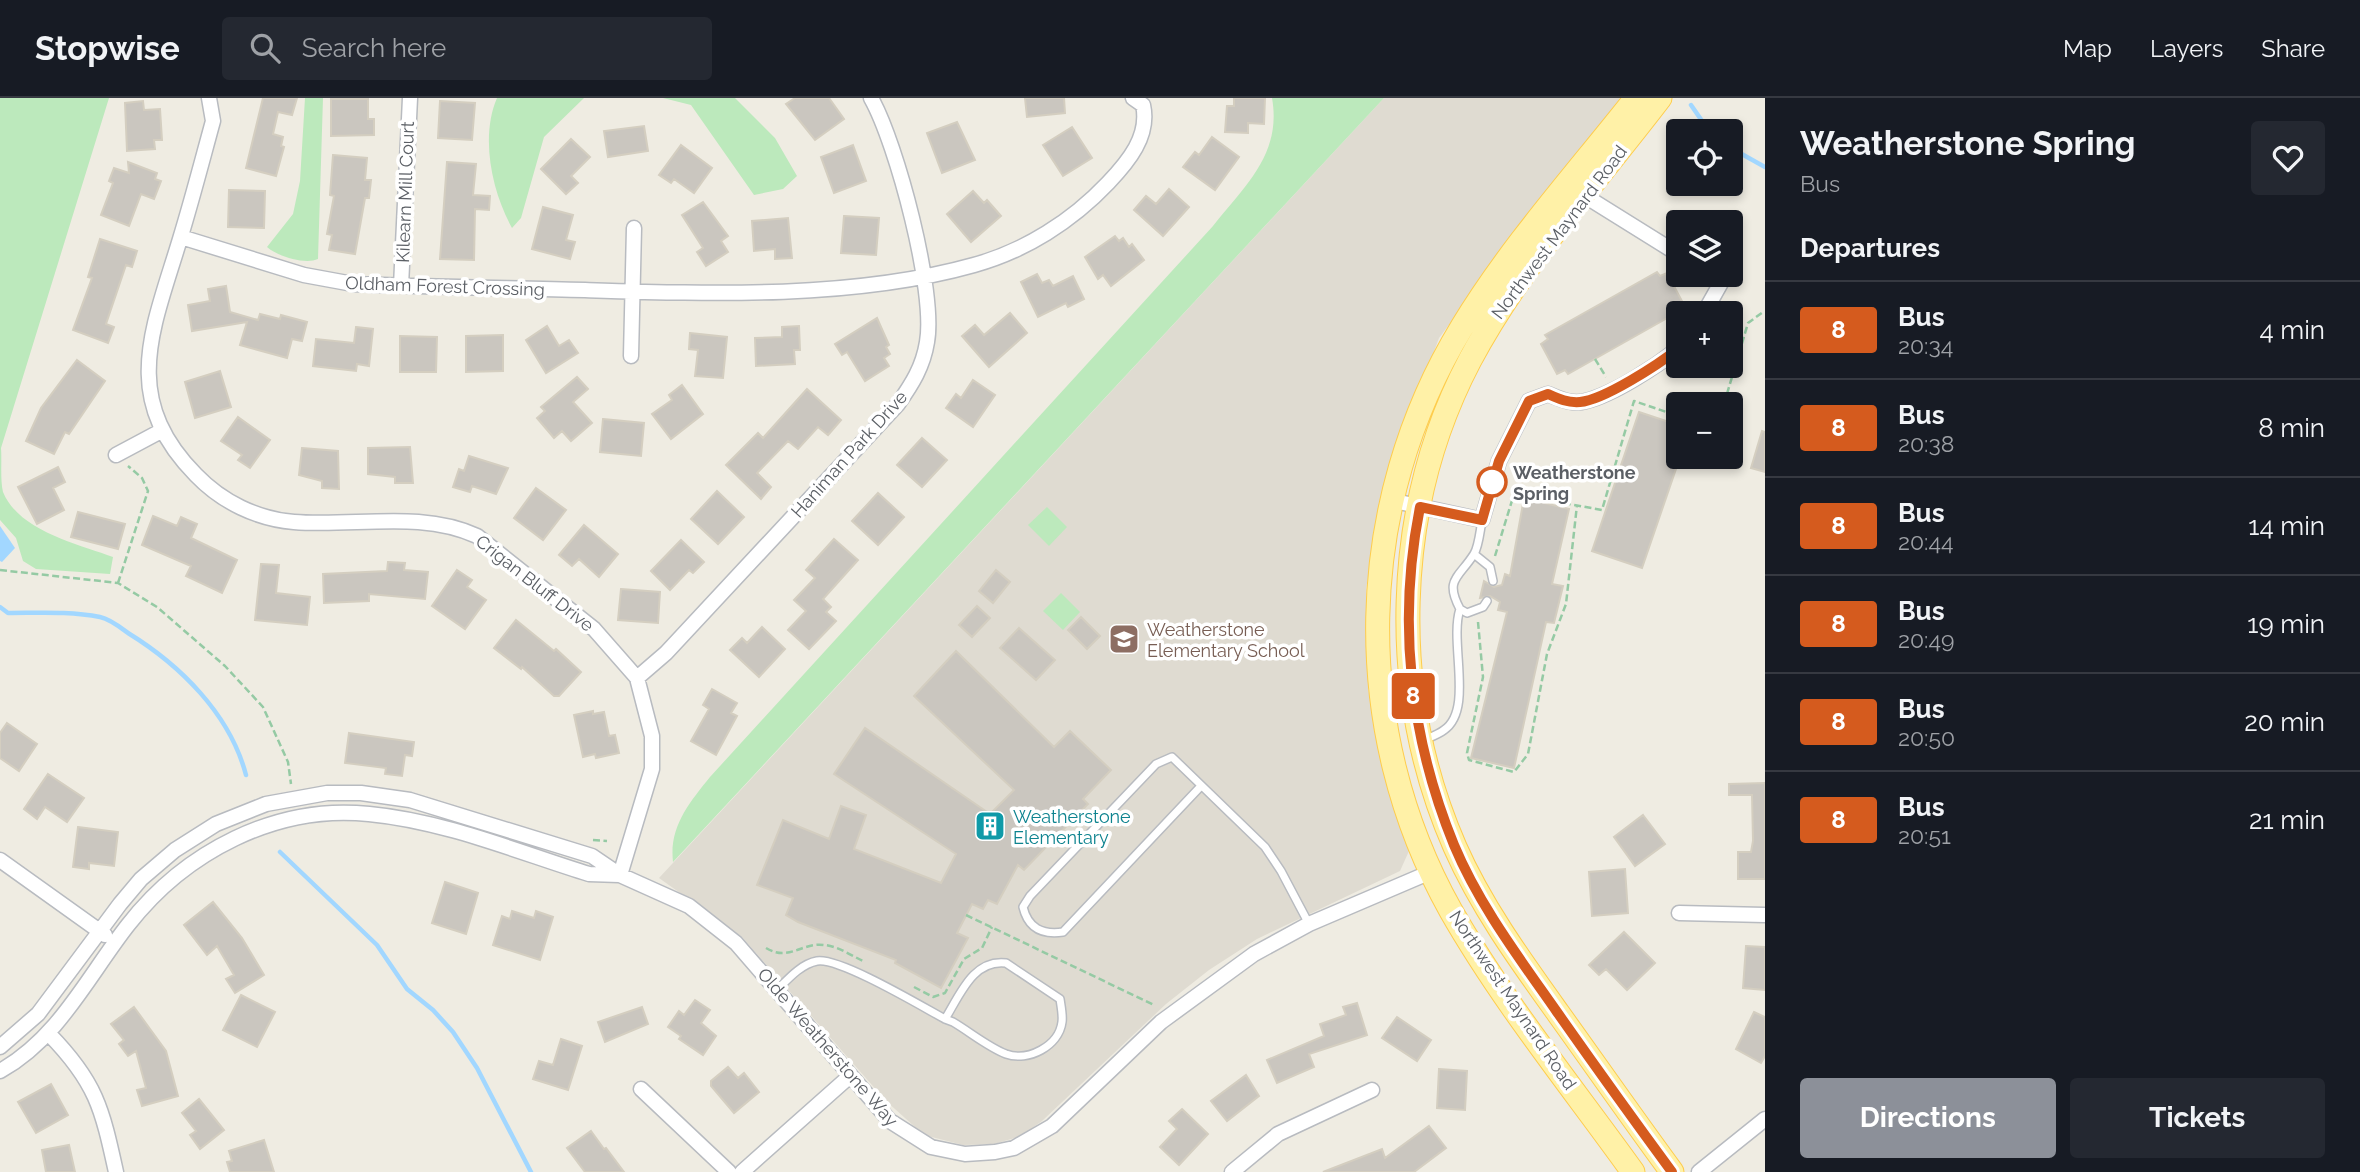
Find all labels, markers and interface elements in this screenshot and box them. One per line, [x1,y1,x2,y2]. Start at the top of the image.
search box [222,17,712,80]
text: Stopwise [35,29,180,68]
icon: search [246,29,284,67]
text: Search here [302,33,446,63]
text: Map [2063,34,2112,63]
text: Layers [2150,34,2223,63]
text: Share [2261,34,2325,63]
map controls [1666,119,1743,469]
button: locate [1666,119,1743,196]
street label: Kilearn Mill Court [392,121,418,263]
button: heart [2251,121,2325,195]
text: Weatherstone Spring [1800,124,2136,163]
street label: Northwest Maynard Road [1487,141,1631,323]
text: Bus [1800,170,1840,197]
button: layers [1666,210,1743,287]
text: Departures [1800,233,1940,263]
street label: Oldham Forest Crossing [345,272,545,300]
button: + [1666,301,1743,378]
text: Bus [1898,302,1945,332]
text: 8 [1831,315,1846,344]
text: 4 min [2259,315,2325,345]
text: 20:34 [1898,332,1953,359]
street label: Haniman Park Drive [787,386,912,522]
button: − [1666,392,1743,469]
text: Bus [1898,400,1945,430]
text: 8 [1831,413,1846,442]
text: 8 min [2258,413,2325,443]
text: 20:38 [1898,430,1954,457]
place label: Weatherstone Spring [1513,462,1636,504]
marker: Weatherstone Spring [1477,467,1507,497]
text: Bus [1898,498,1945,528]
text: 8 [1831,511,1846,540]
text: 14 min [2248,511,2325,541]
text: 20:44 [1898,528,1954,555]
street label: Crigan Bluff Drive [472,530,598,636]
text: Bus [1898,596,1945,626]
text: 8 [1831,609,1846,638]
text: 19 min [2247,609,2325,639]
place label: Weatherstone Elementary School [1147,619,1305,661]
school or university icon: Weatherstone Elementary School [1107,622,1141,656]
text: 20:49 [1898,626,1954,653]
line badge: 8 [1390,673,1436,719]
text: 8 [1406,681,1420,710]
text: Bus [1898,694,1945,724]
text: 8 [1831,707,1846,736]
text: 20 min [2244,707,2325,737]
text: 20:50 [1898,724,1955,751]
text: Bus [1898,792,1945,822]
text: 8 [1831,805,1846,834]
text: 21 min [2249,805,2325,835]
place label: Weatherstone Elementary [1013,806,1131,848]
building icon: Weatherstone Elementary [973,809,1007,843]
text: 20:51 [1898,822,1951,849]
street label: Northwest Maynard Road [1445,906,1581,1094]
street label: Olde Weatherstone Way [754,964,903,1131]
button: Directions [1800,1078,2056,1158]
button: Tickets [2070,1078,2325,1158]

